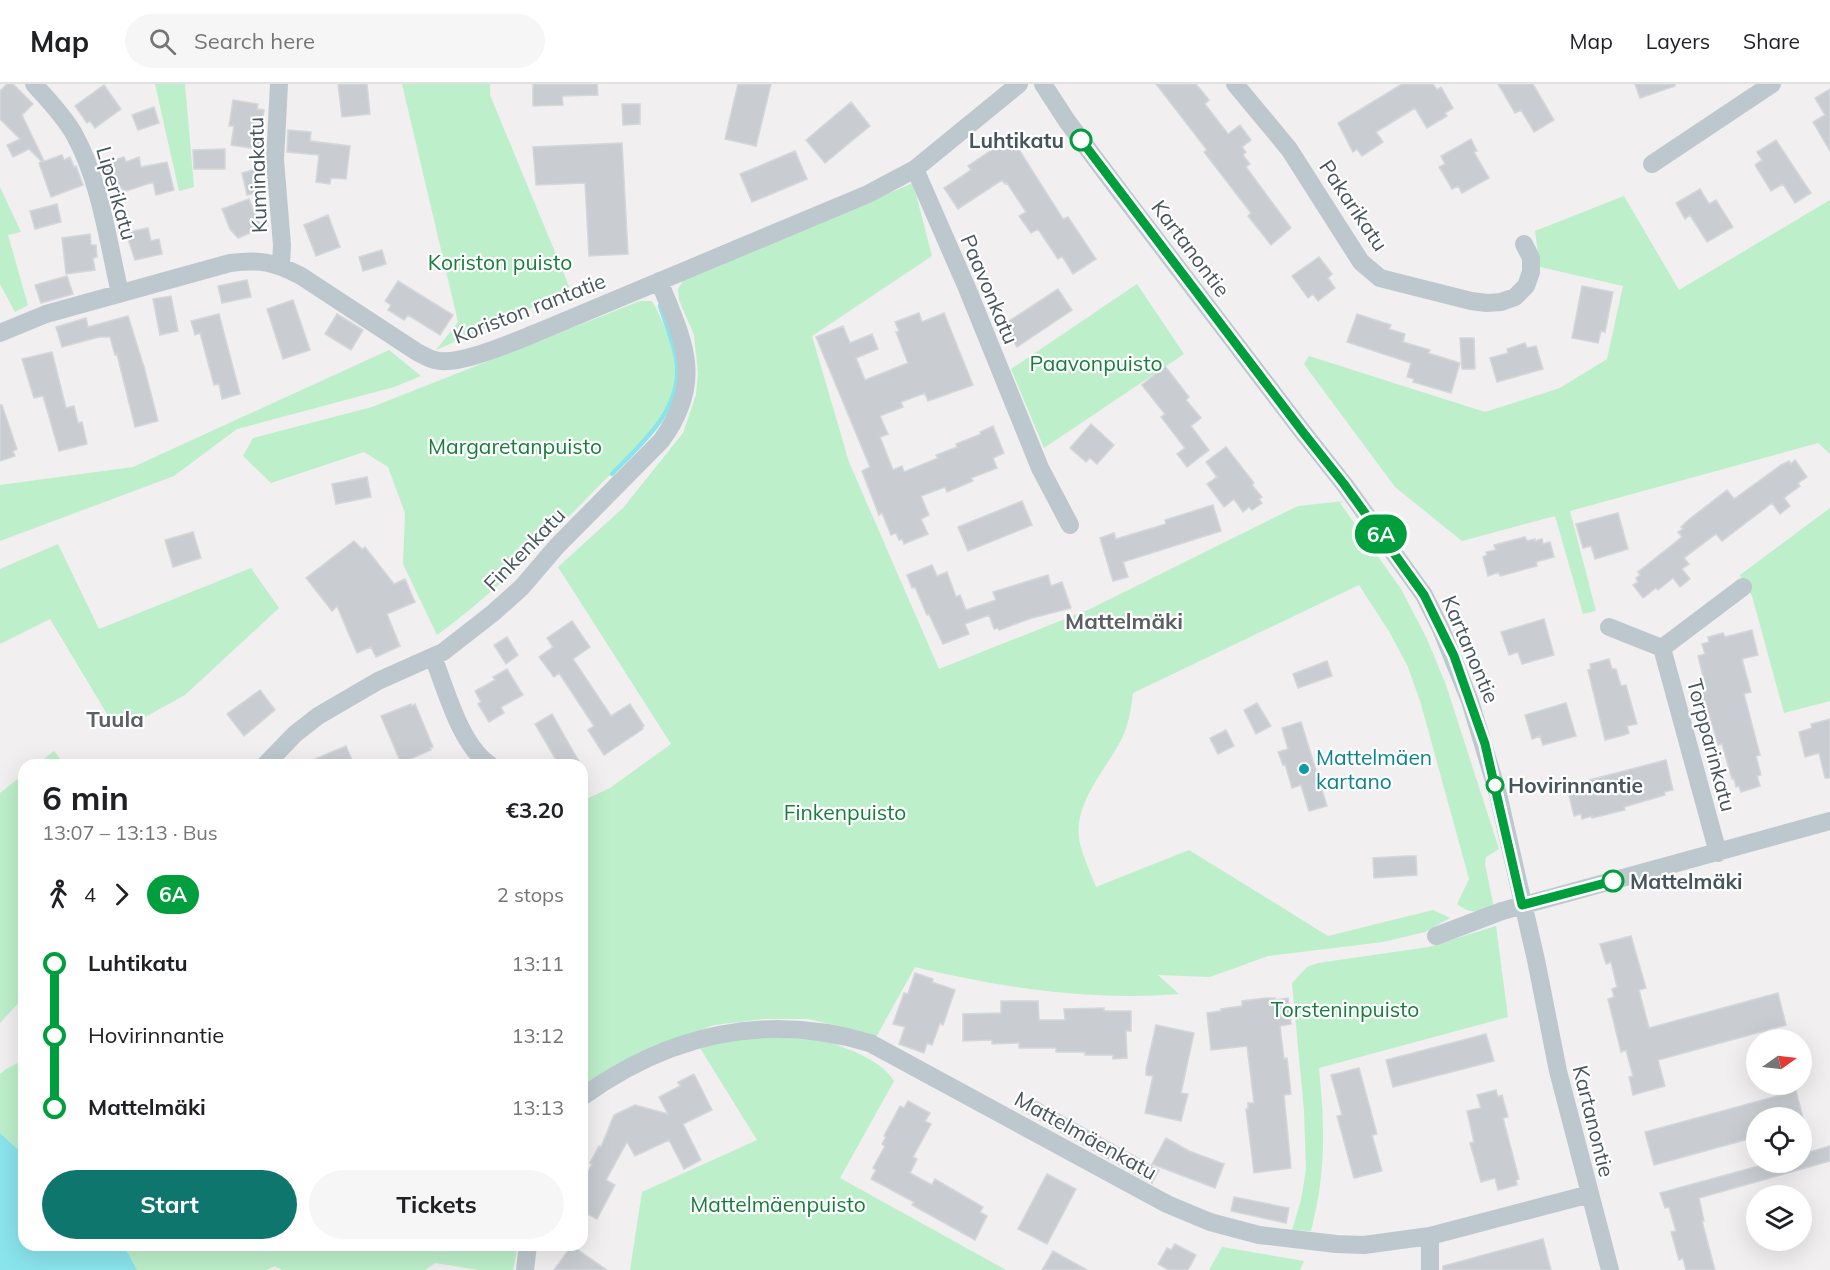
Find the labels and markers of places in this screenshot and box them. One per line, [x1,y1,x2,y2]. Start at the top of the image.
place label: Luhtikatu [969,127,1064,153]
marker: Luhtikatu [1070,129,1092,151]
place label: Mattelmäen kartano [1316,744,1432,794]
marker: Mattelmäen kartano [1297,762,1311,776]
place label: Hovirinnantie [1508,772,1643,798]
marker: Hovirinnantie [1486,776,1504,794]
place label: Mattelmäki [1630,868,1742,894]
marker: Mattelmäki [1602,870,1624,892]

